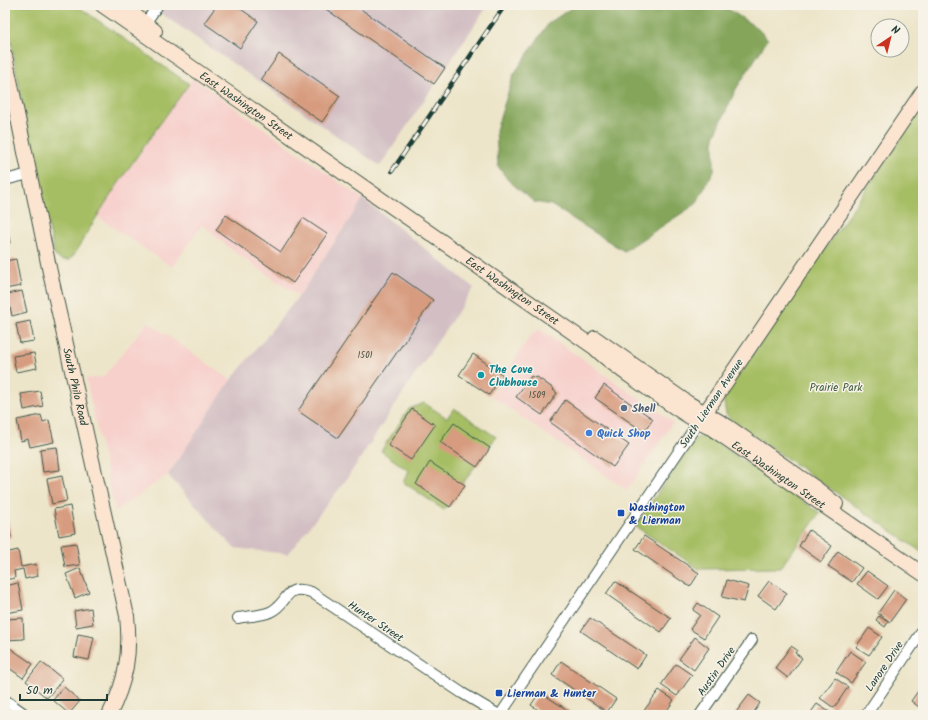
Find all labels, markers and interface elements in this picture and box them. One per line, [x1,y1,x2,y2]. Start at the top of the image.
north arrow [870,18,910,58]
text: N [887,21,903,40]
street label: East Washington Street [195,67,297,146]
street label: East Washington Street [461,252,563,331]
street label: South Philo Road [57,346,92,428]
house number: 1501 [358,348,373,363]
street label: South Lierman Avenue [675,355,749,452]
place label: The Cove Clubhouse [489,361,538,392]
marker: The Cove Clubhouse [476,370,486,380]
park label: Prairie Park [810,379,863,397]
house number: 1509 [529,388,546,403]
place label: Shell [632,400,656,418]
marker: Shell [619,403,629,413]
place label: Quick Shop [597,425,651,443]
marker: Quick Shop [584,428,594,438]
street label: East Washington Street [727,437,829,515]
place label: Washington & Lierman [629,499,685,530]
marker: Washington & Lierman [616,508,626,518]
street label: Hunter Street [344,597,407,648]
street label: Lanore Drive [861,637,909,696]
street label: Austin Drive [693,643,740,700]
scale bar [20,676,107,702]
text: 50 m [26,681,53,700]
place label: Lierman & Hunter [507,685,597,703]
marker: Lierman & Hunter [494,688,504,698]

